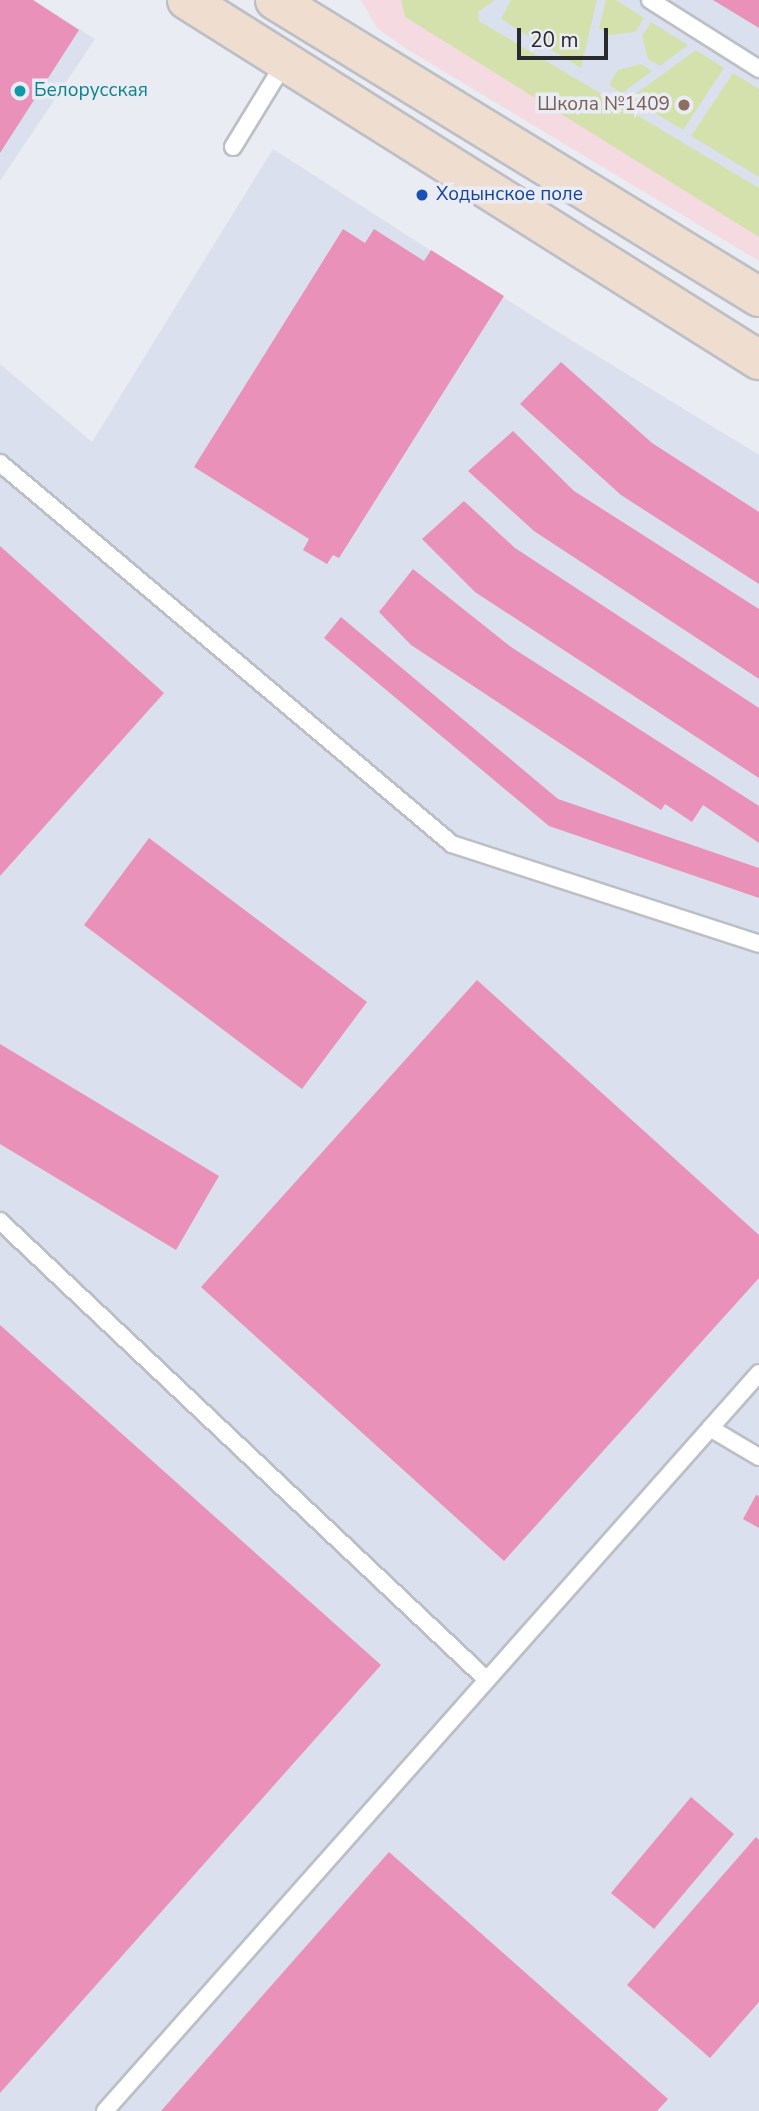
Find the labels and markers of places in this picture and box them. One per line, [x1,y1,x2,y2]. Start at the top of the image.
place label: Белорусская [34,80,148,102]
marker: Белорусская [12,83,28,99]
place label: Школа №1409 [537,94,670,116]
marker: Школа №1409 [676,97,692,113]
place label: Ходынское поле [436,184,583,206]
marker: Ходынское поле [414,187,430,203]

